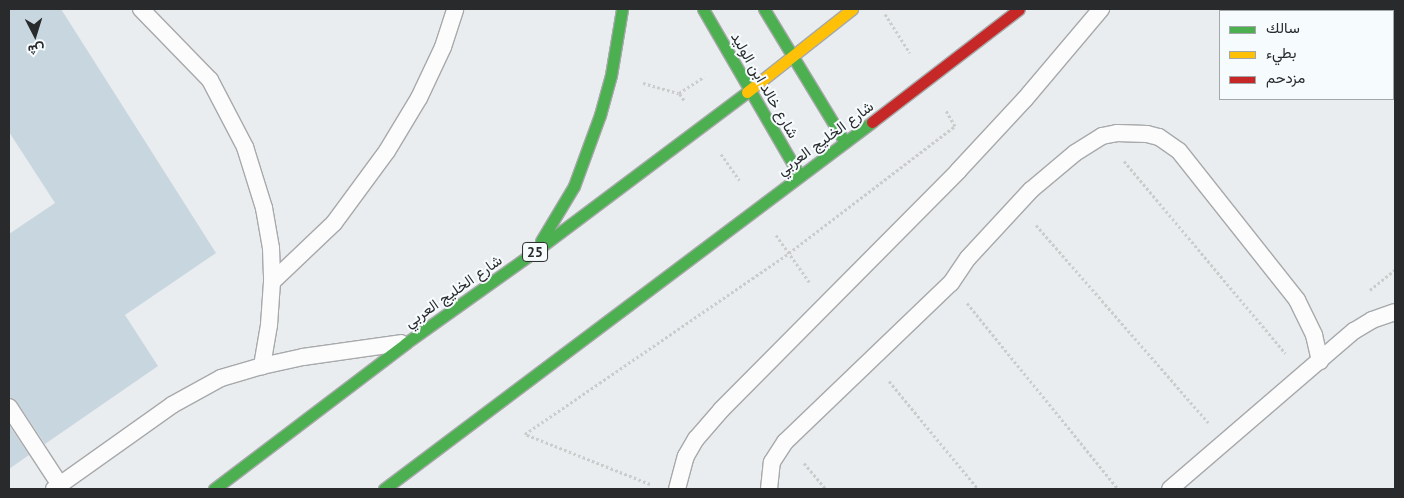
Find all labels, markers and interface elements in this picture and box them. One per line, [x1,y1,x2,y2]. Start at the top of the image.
north arrow [10,10,60,60]
legend [1219,10,1394,100]
text: سالك [1266,18,1300,37]
street label: شارع خالد ابن الوليد [727,29,803,141]
text: ش [27,40,45,60]
text: بطيء [1266,43,1296,62]
text: مزدحم [1266,68,1305,87]
street label: شارع الخليج العربي [773,97,877,179]
road number: 25 [521,240,549,264]
street label: شارع الخليج العربي [401,251,505,331]

